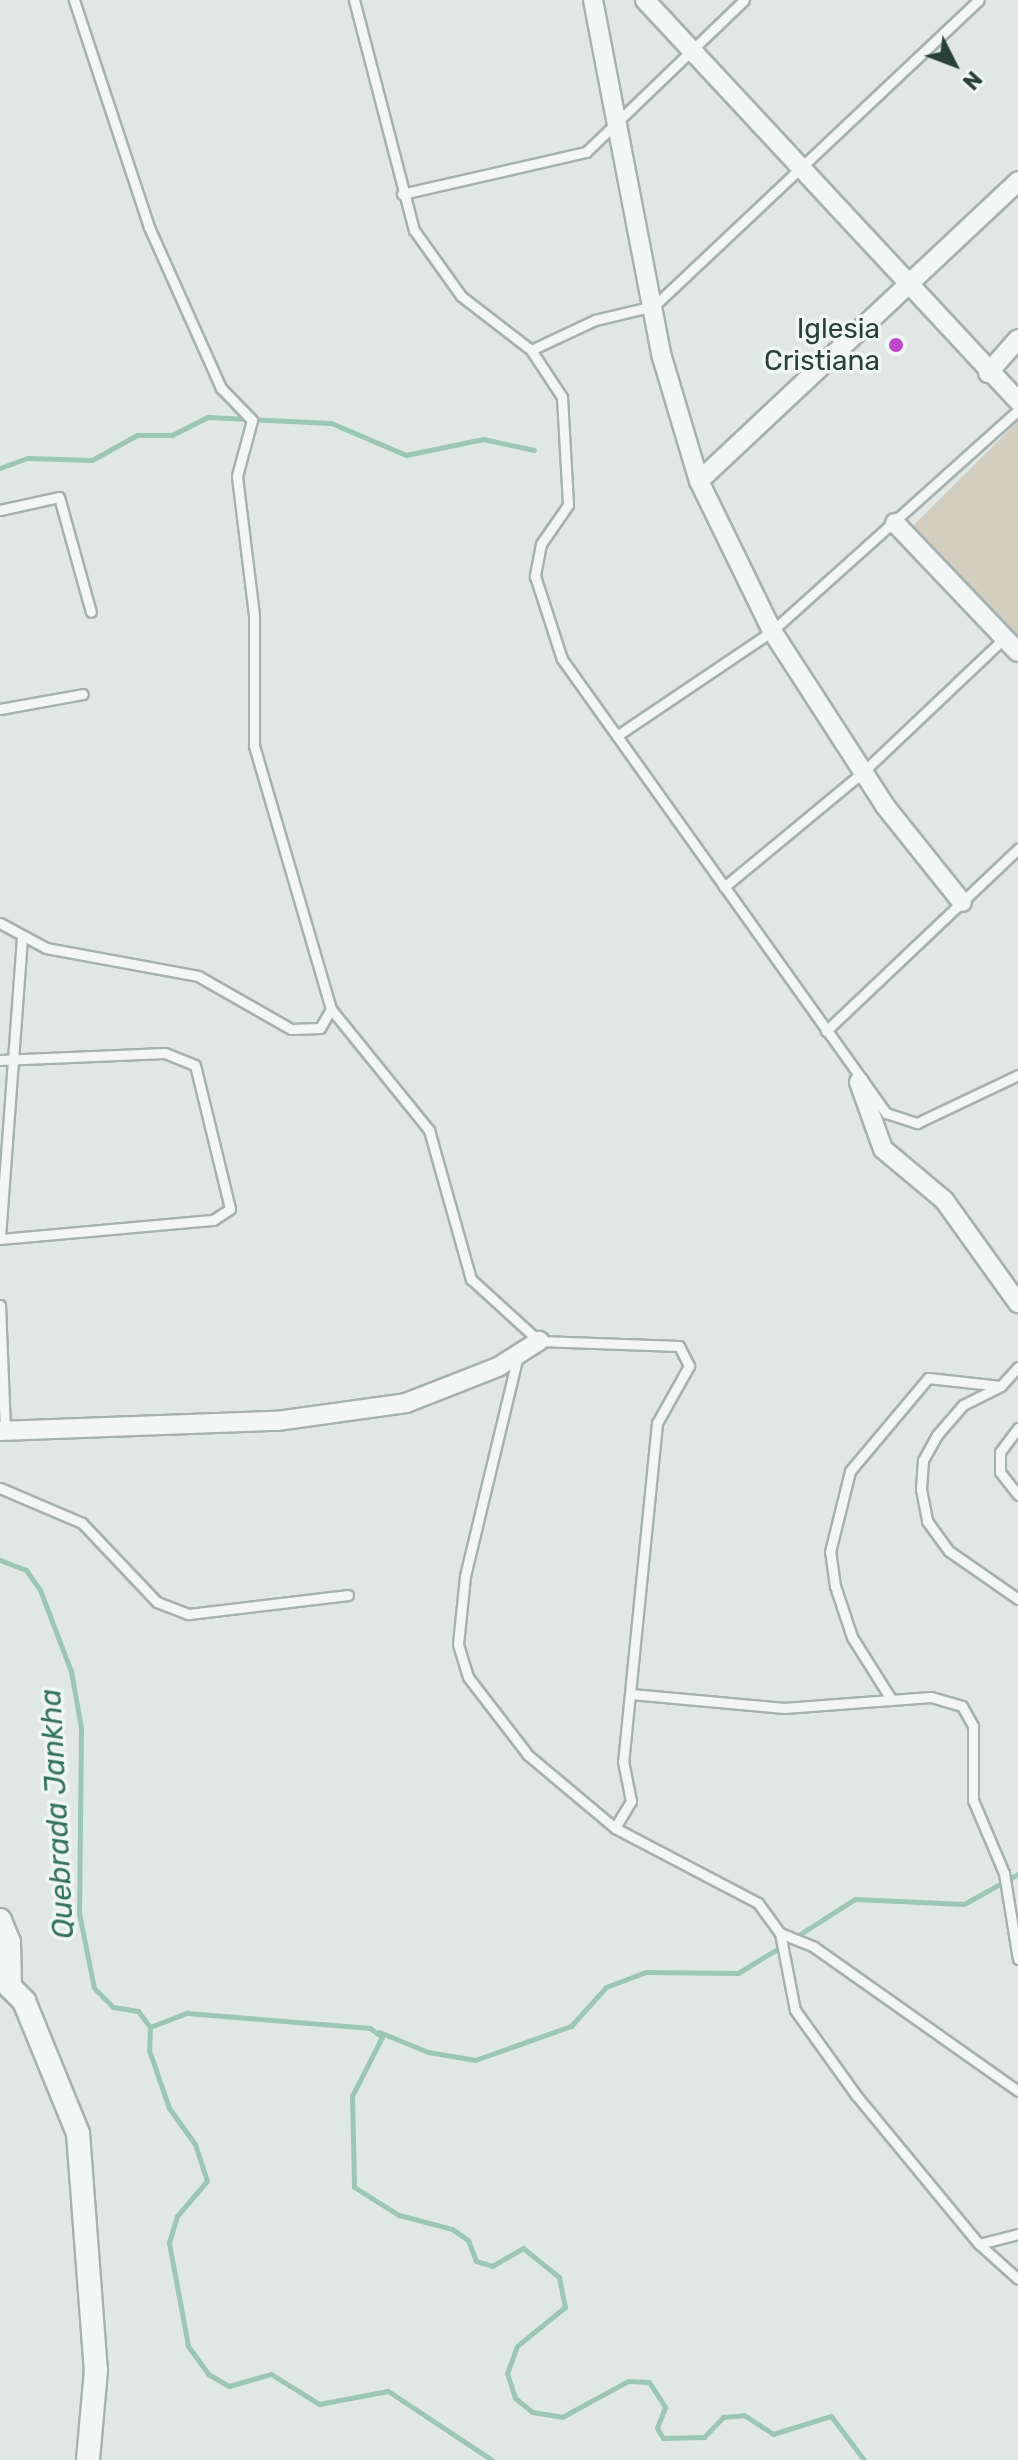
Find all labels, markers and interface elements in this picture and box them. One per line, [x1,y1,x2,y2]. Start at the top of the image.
north arrow [914,24,994,104]
text: N [957,65,988,95]
place label: Iglesia Cristiana [764,312,880,378]
marker: Iglesia Cristiana [887,336,905,354]
water label: Quebrada Jankha [32,1688,82,1940]

